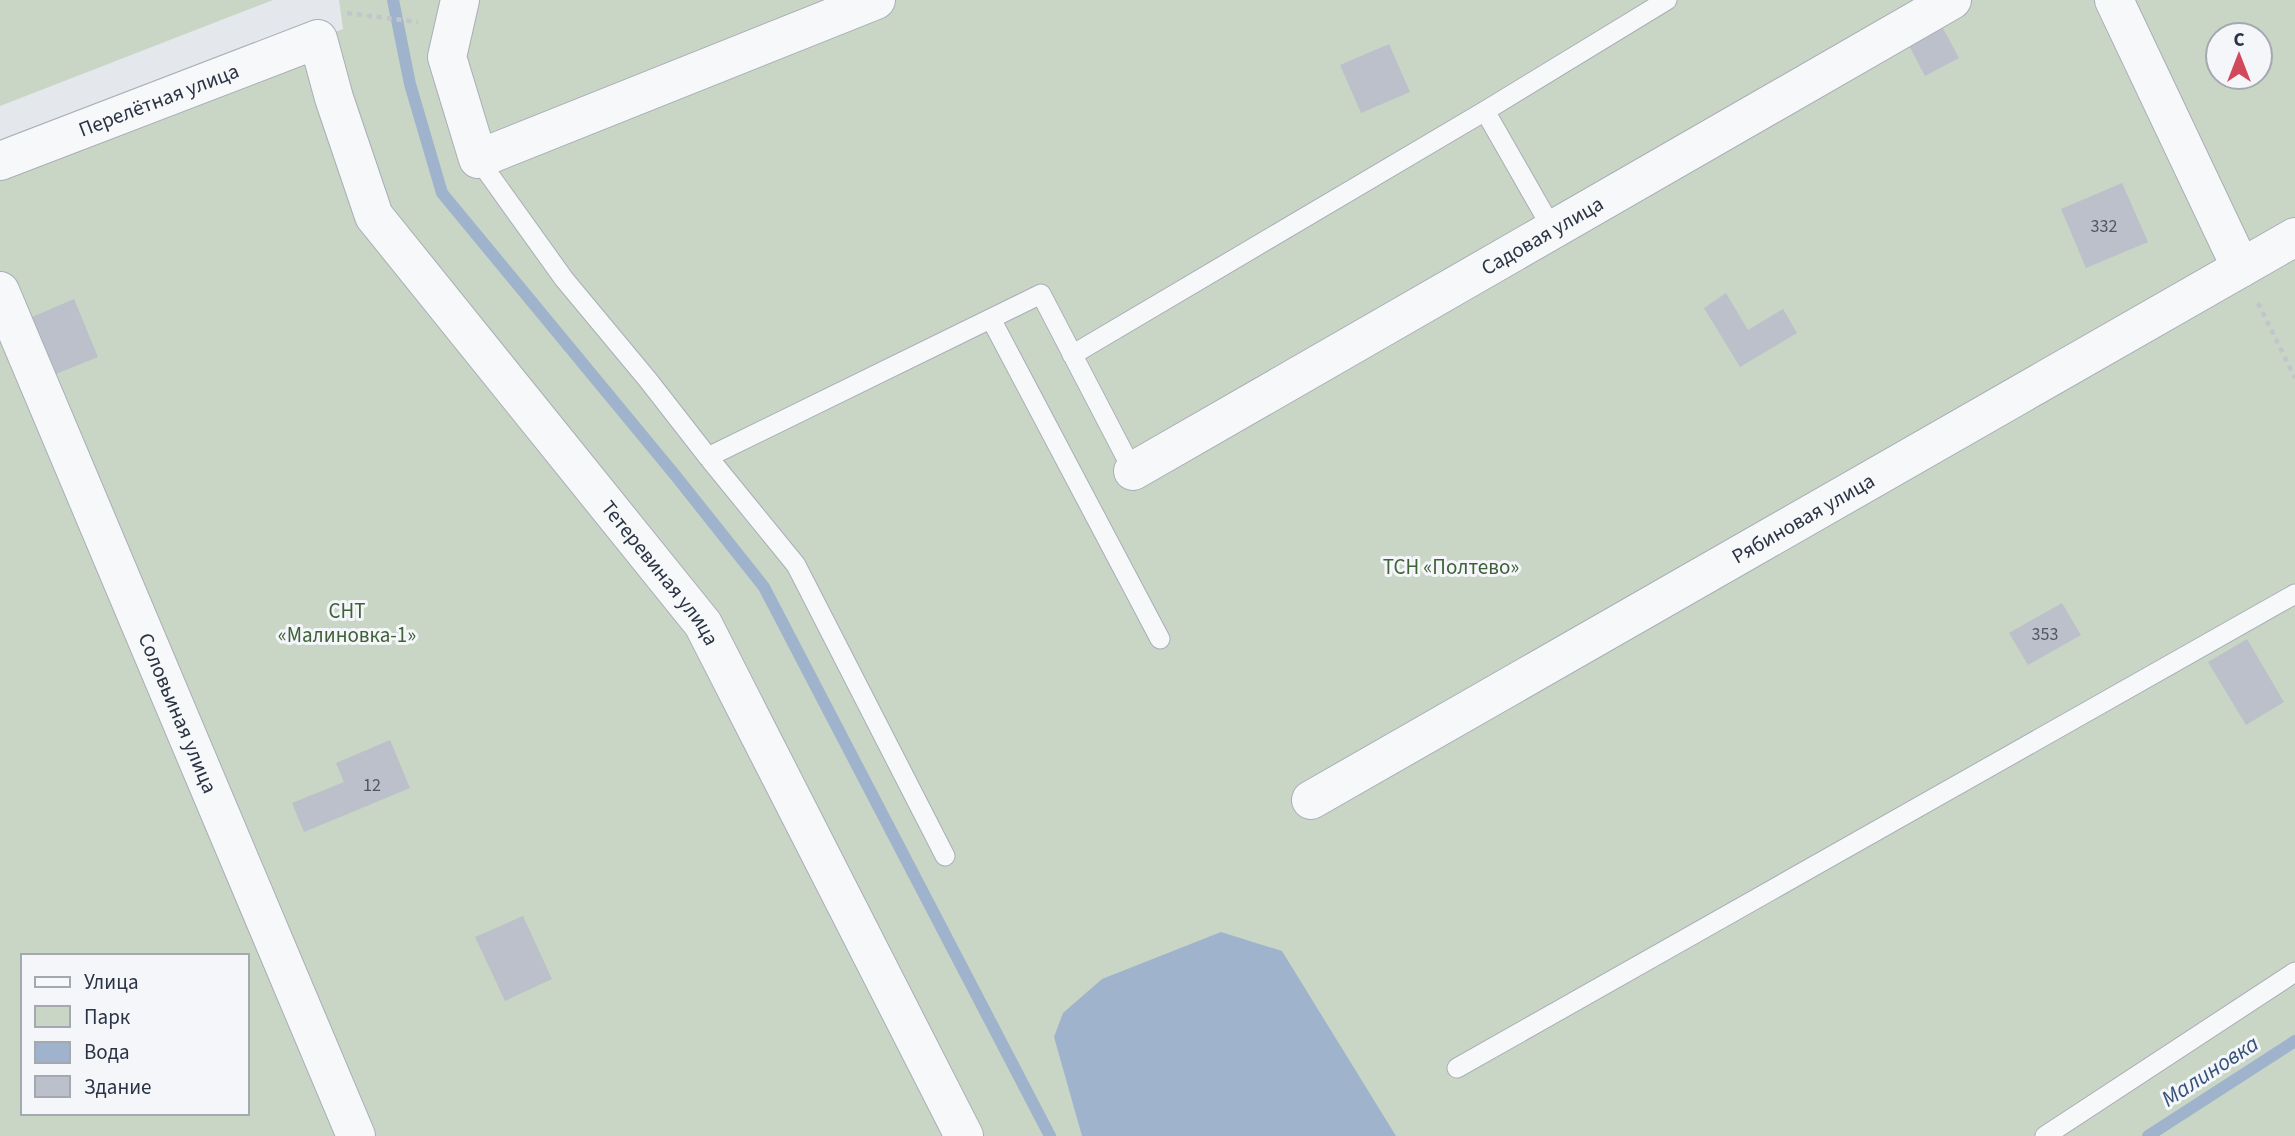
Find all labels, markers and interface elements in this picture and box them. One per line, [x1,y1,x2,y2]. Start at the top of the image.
north arrow [2204,21,2274,91]
text: С [2233,27,2245,54]
street label: Перелётная улица [74,56,243,144]
street label: Садовая улица [1475,189,1609,283]
house number: 332 [2091,214,2117,239]
street label: Рябиновая улица [1726,466,1880,571]
street label: Тетеревиная улица [594,494,726,650]
park label: ТСН «Полтево» [1383,552,1519,582]
park label: СНТ «Малиновка-1» [278,596,416,650]
house number: 353 [2032,622,2058,647]
street label: Соловьиная улица [131,628,225,798]
house number: 12 [363,773,381,798]
legend [21,954,248,1115]
text: Улица [84,967,139,997]
text: Парк [84,1002,131,1032]
water label: Малиновка [2155,1027,2265,1115]
text: Вода [84,1037,130,1067]
text: Здание [84,1072,152,1102]

